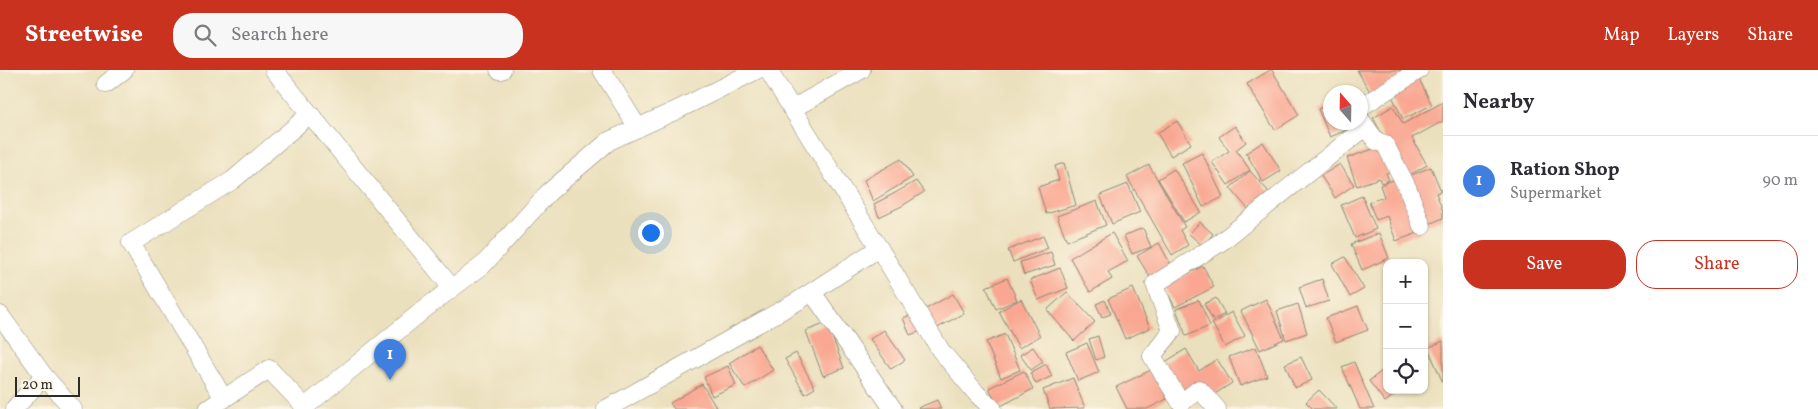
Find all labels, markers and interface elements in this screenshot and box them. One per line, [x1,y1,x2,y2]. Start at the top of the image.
search box [173,13,523,58]
text: Streetwise [25,18,143,52]
icon: search [191,21,219,49]
text: Search here [231,22,328,48]
text: Map [1603,23,1639,48]
text: Layers [1667,23,1719,48]
text: Share [1747,23,1793,48]
north arrow [1323,85,1368,130]
text: Nearby [1463,88,1534,117]
text: Ration Shop [1510,157,1619,183]
text: 1 [1476,170,1482,192]
text: 90 m [1762,170,1798,192]
text: Supermarket [1510,183,1602,205]
your location [638,220,664,246]
button: Save [1463,240,1626,289]
button: Share [1636,240,1798,289]
map controls [1383,259,1428,394]
button: + [1383,259,1428,304]
button: − [1383,304,1428,349]
pin: 1 [374,339,406,380]
button: locate [1383,349,1428,394]
scale bar [15,374,80,397]
text: 20 m [22,376,53,395]

